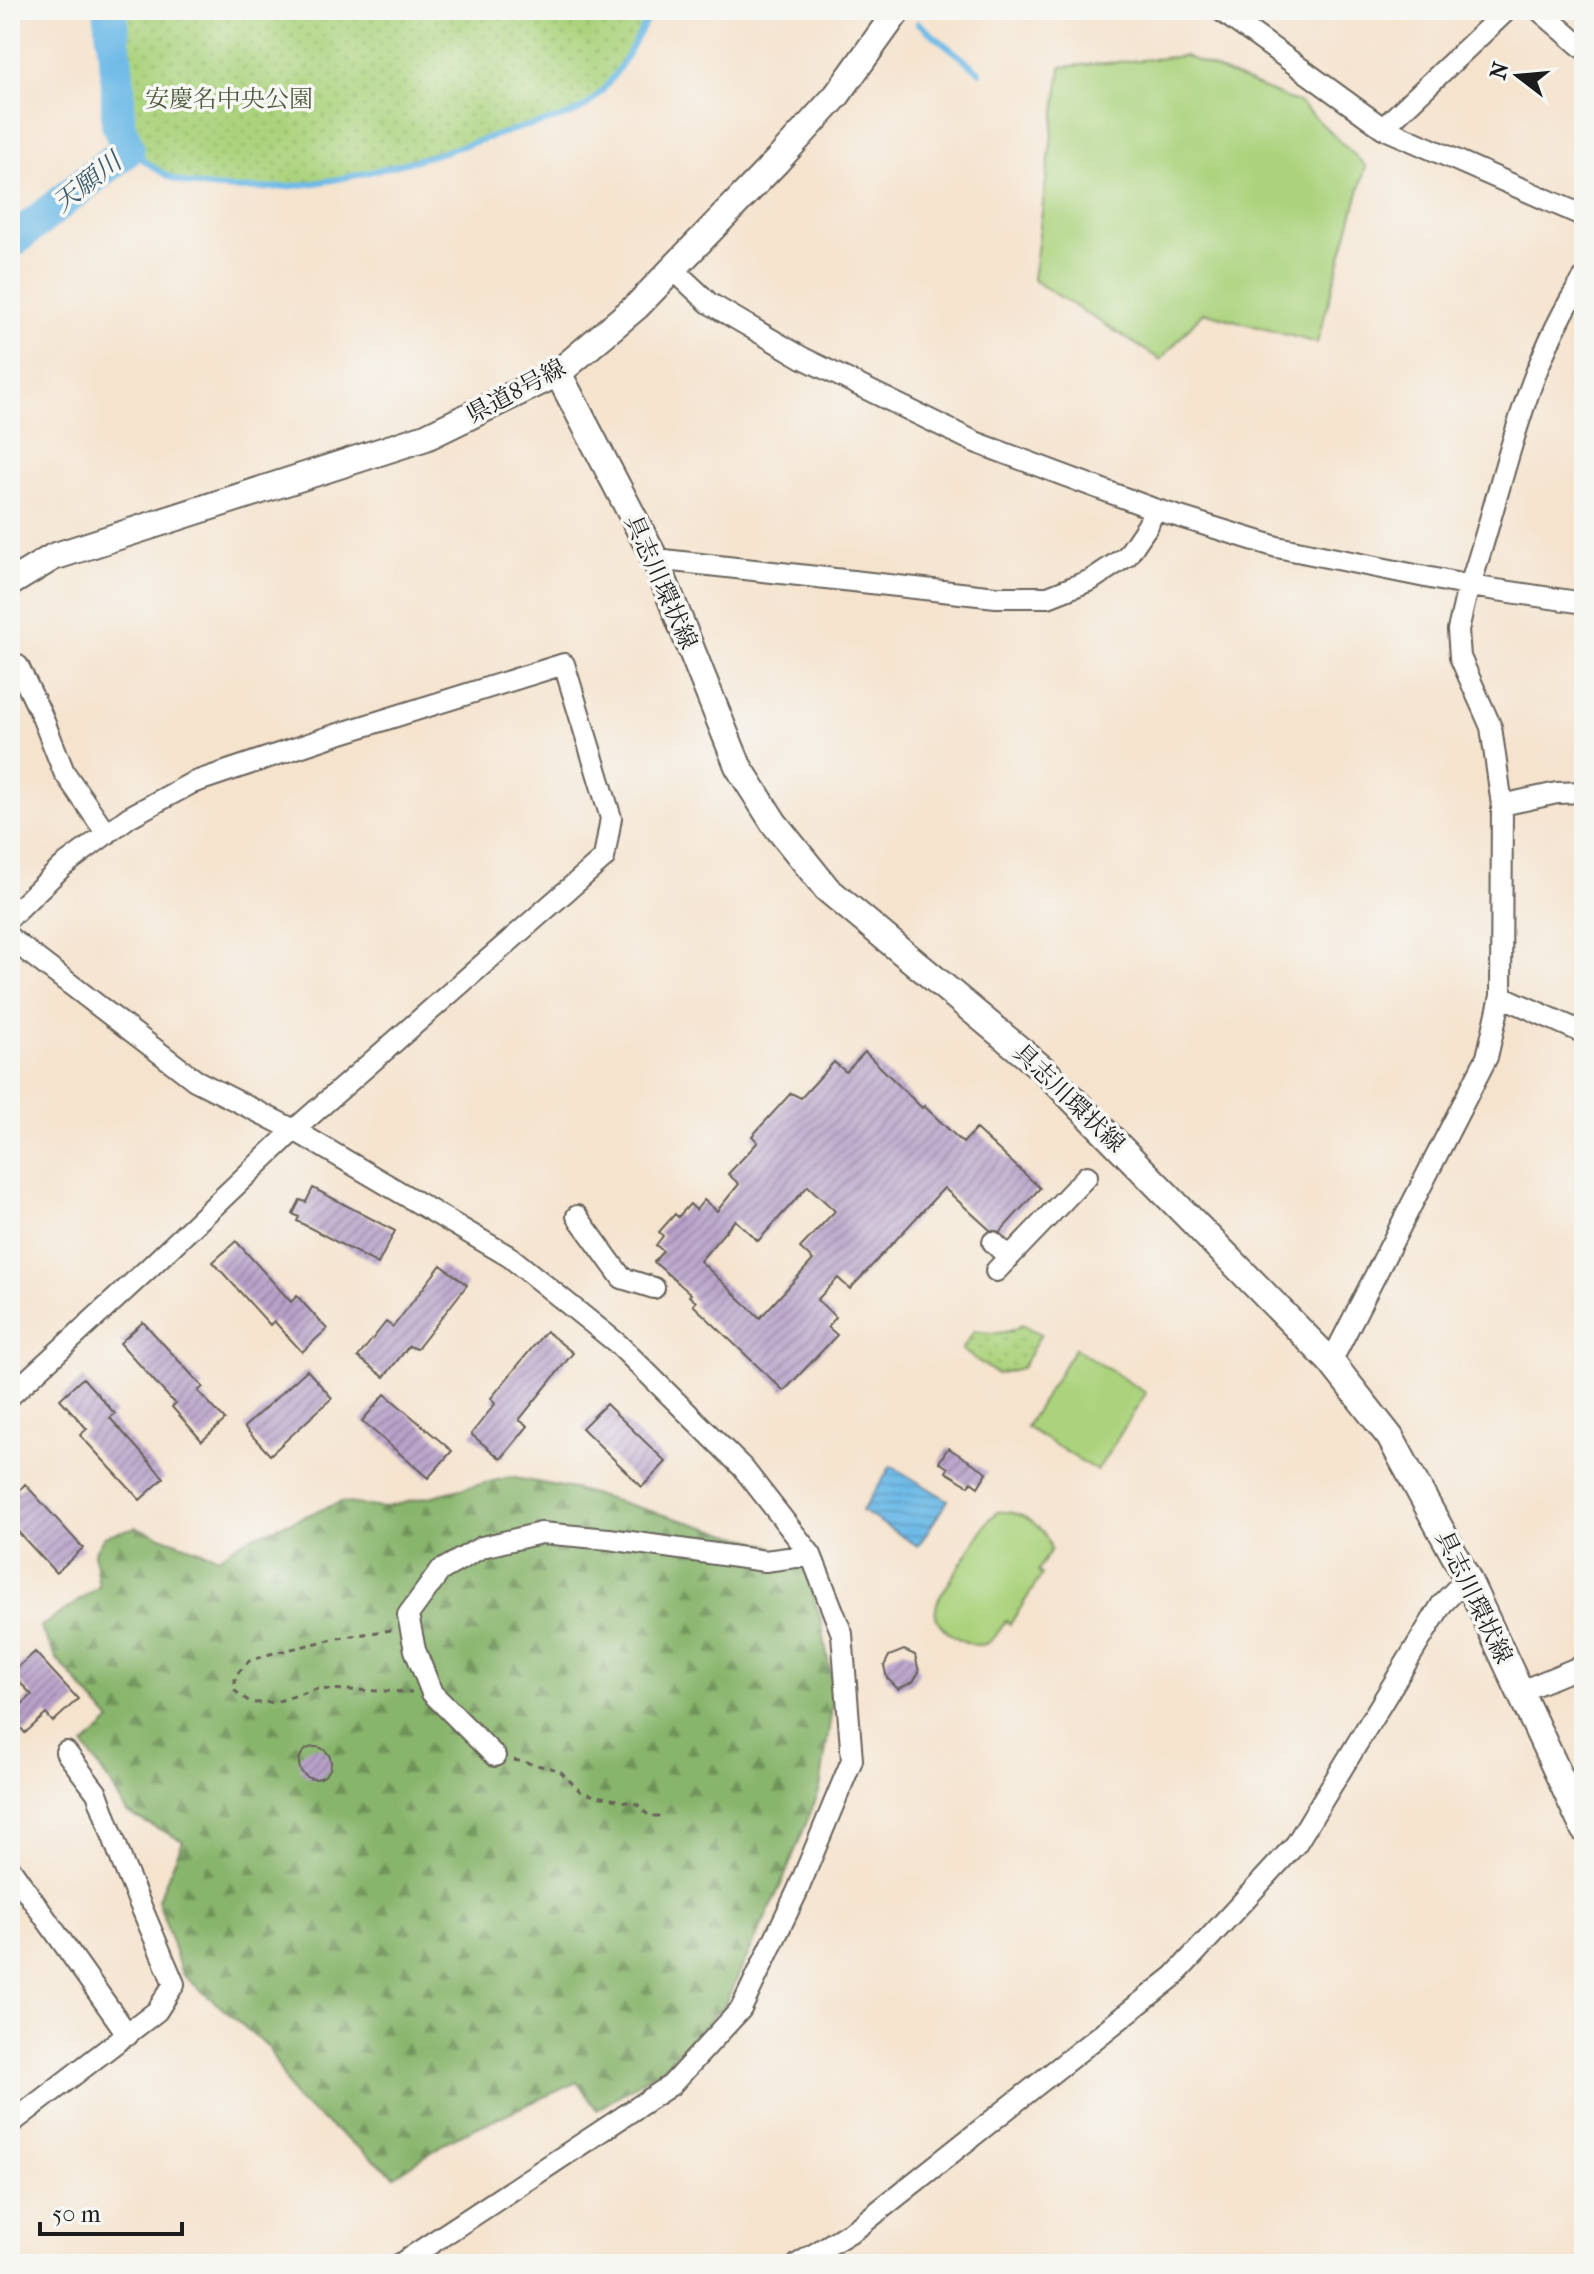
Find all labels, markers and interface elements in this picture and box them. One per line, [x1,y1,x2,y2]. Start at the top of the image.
north arrow [1478,36,1558,116]
text: N [1485,59,1515,82]
park label: 安慶名中央公園 [145,85,313,113]
water label: 天願川 [47,144,130,219]
street label: 県道8号線 [462,353,570,429]
street label: 具志川環状線 [619,511,703,653]
street label: 具志川環状線 [1007,1038,1131,1158]
street label: 具志川環状線 [1430,1526,1518,1668]
scale bar [40,2186,182,2236]
text: 50 m [52,2200,101,2228]

